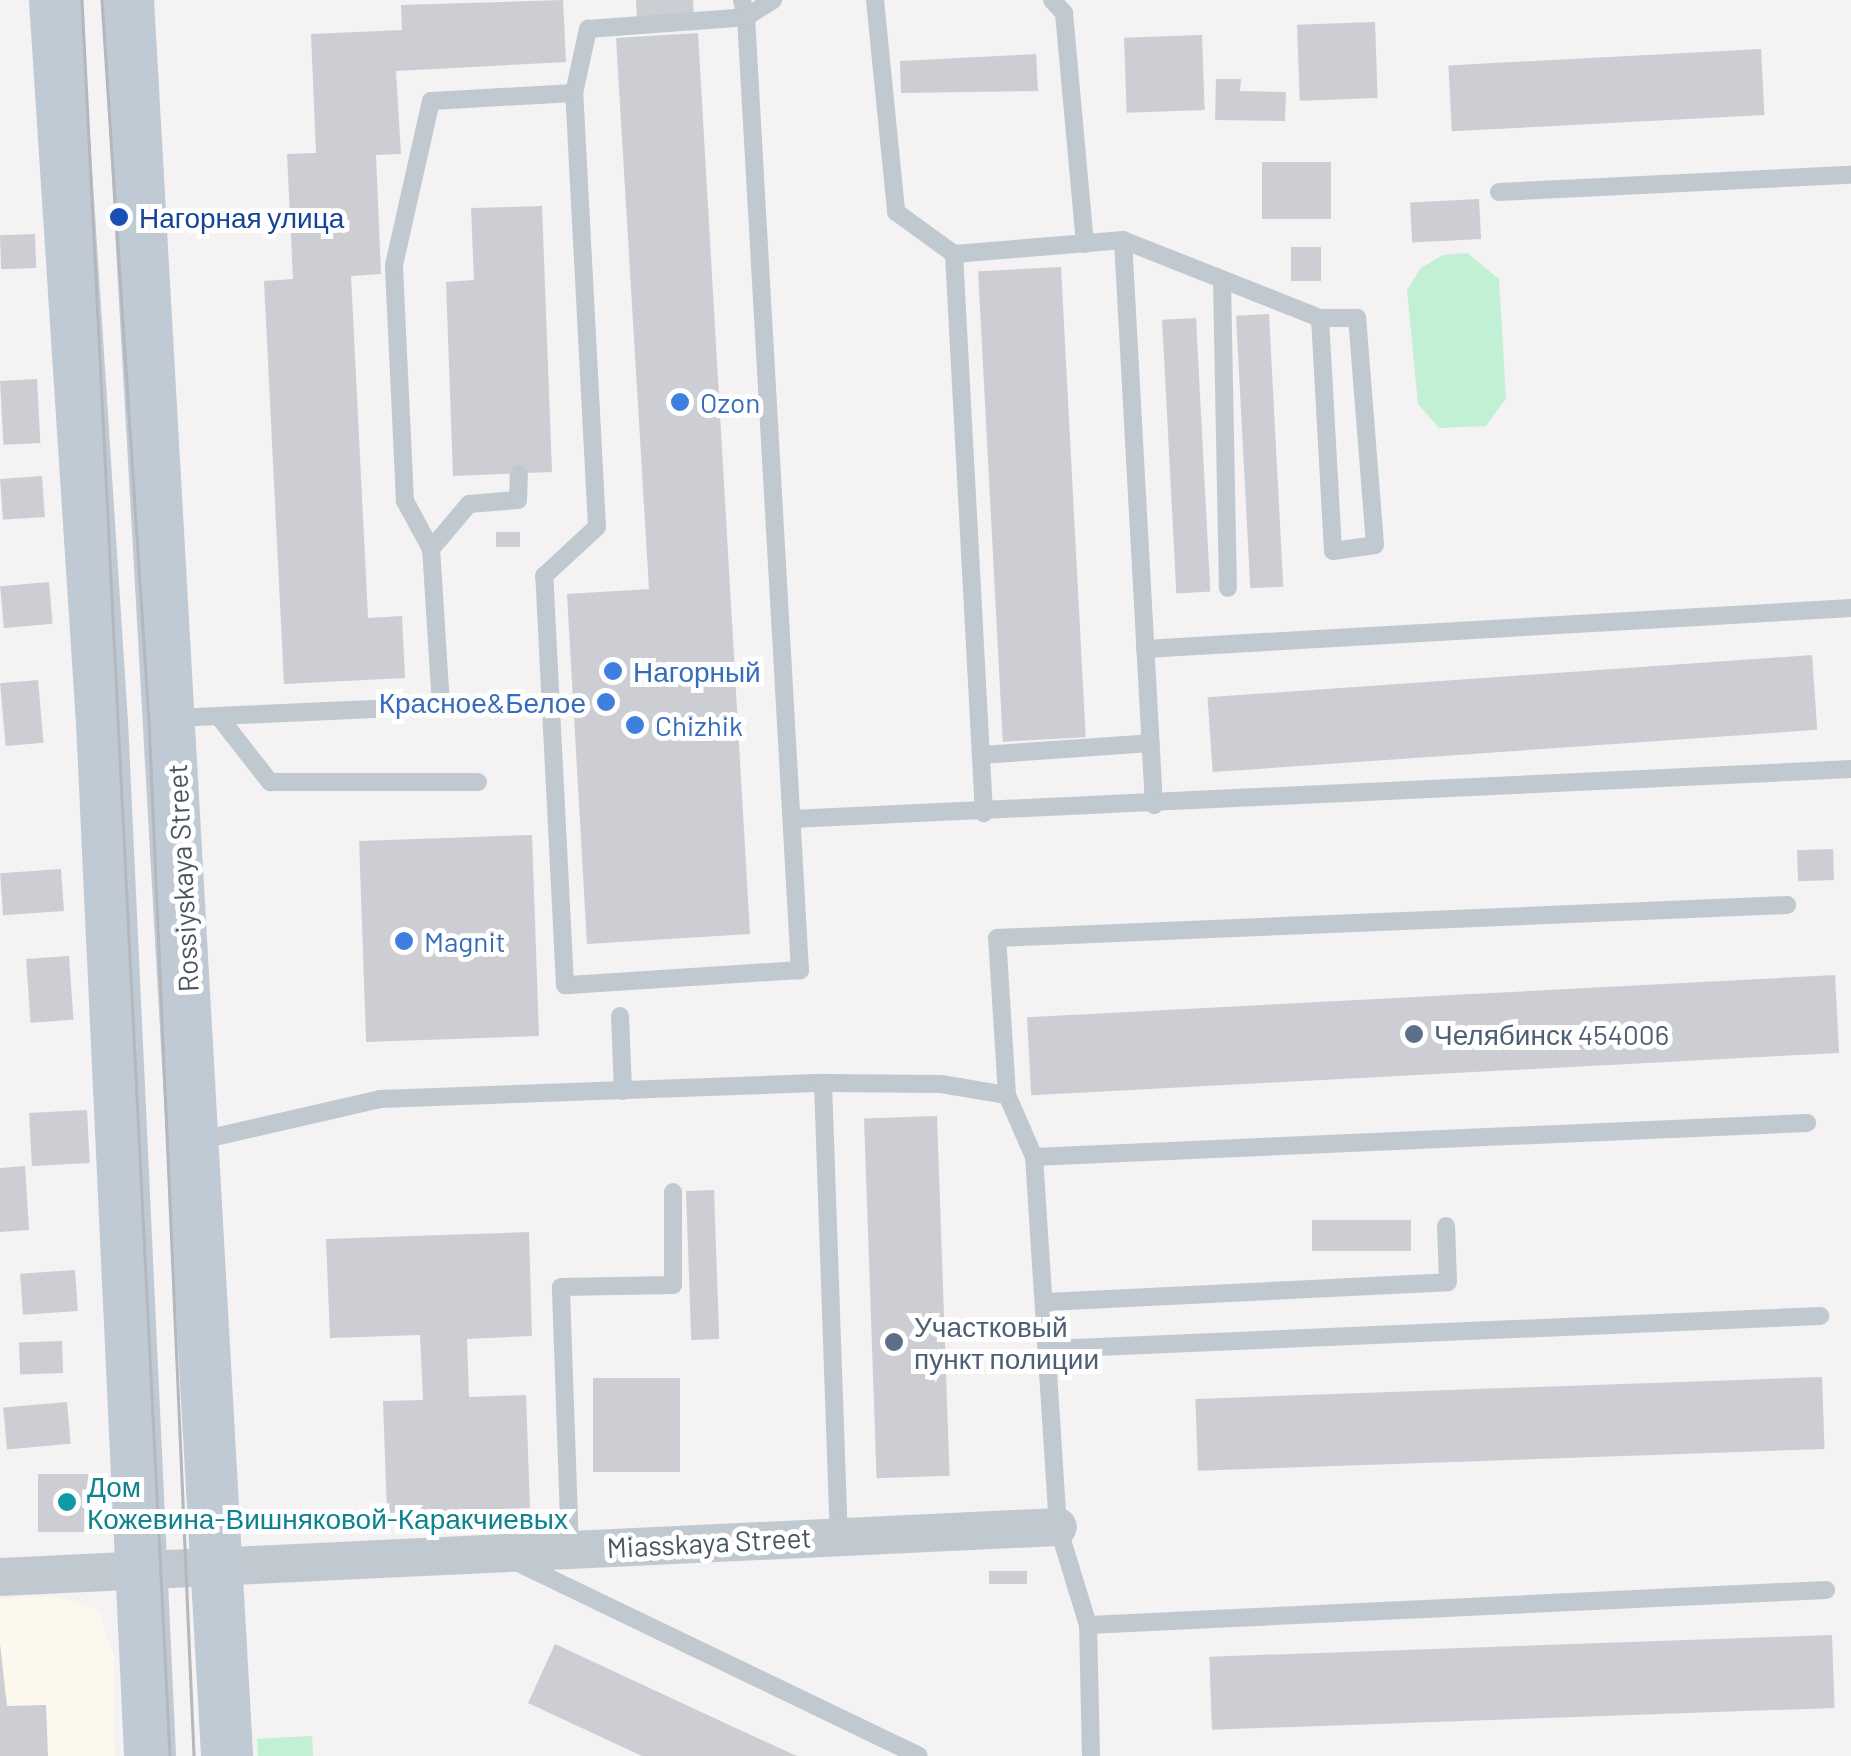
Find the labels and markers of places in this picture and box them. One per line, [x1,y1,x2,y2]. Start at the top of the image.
place label: Нагорная улица [139,200,344,234]
marker: Нагорная улица [108,206,130,228]
place label: Ozon [700,385,760,419]
marker: Ozon [669,391,691,413]
place label: Нагорный [633,654,761,688]
marker: Нагорный [602,660,624,682]
place label: Красное&Белое [379,685,586,719]
marker: Красное&Белое [595,691,617,713]
place label: Chizhik [655,708,743,742]
marker: Chizhik [624,714,646,736]
place label: Magnit [424,924,506,958]
marker: Magnit [393,930,415,952]
place label: Челябинск 454006 [1434,1017,1669,1051]
marker: Челябинск 454006 [1403,1023,1425,1045]
place label: Участковый пункт полиции [914,1309,1099,1375]
marker: Участковый пункт полиции [883,1331,905,1353]
place label: Дом Кожевина-Вишняковой-Каракчиевых [87,1469,568,1535]
marker: Дом Кожевина-Вишняковой-Каракчиевых [56,1491,78,1513]

